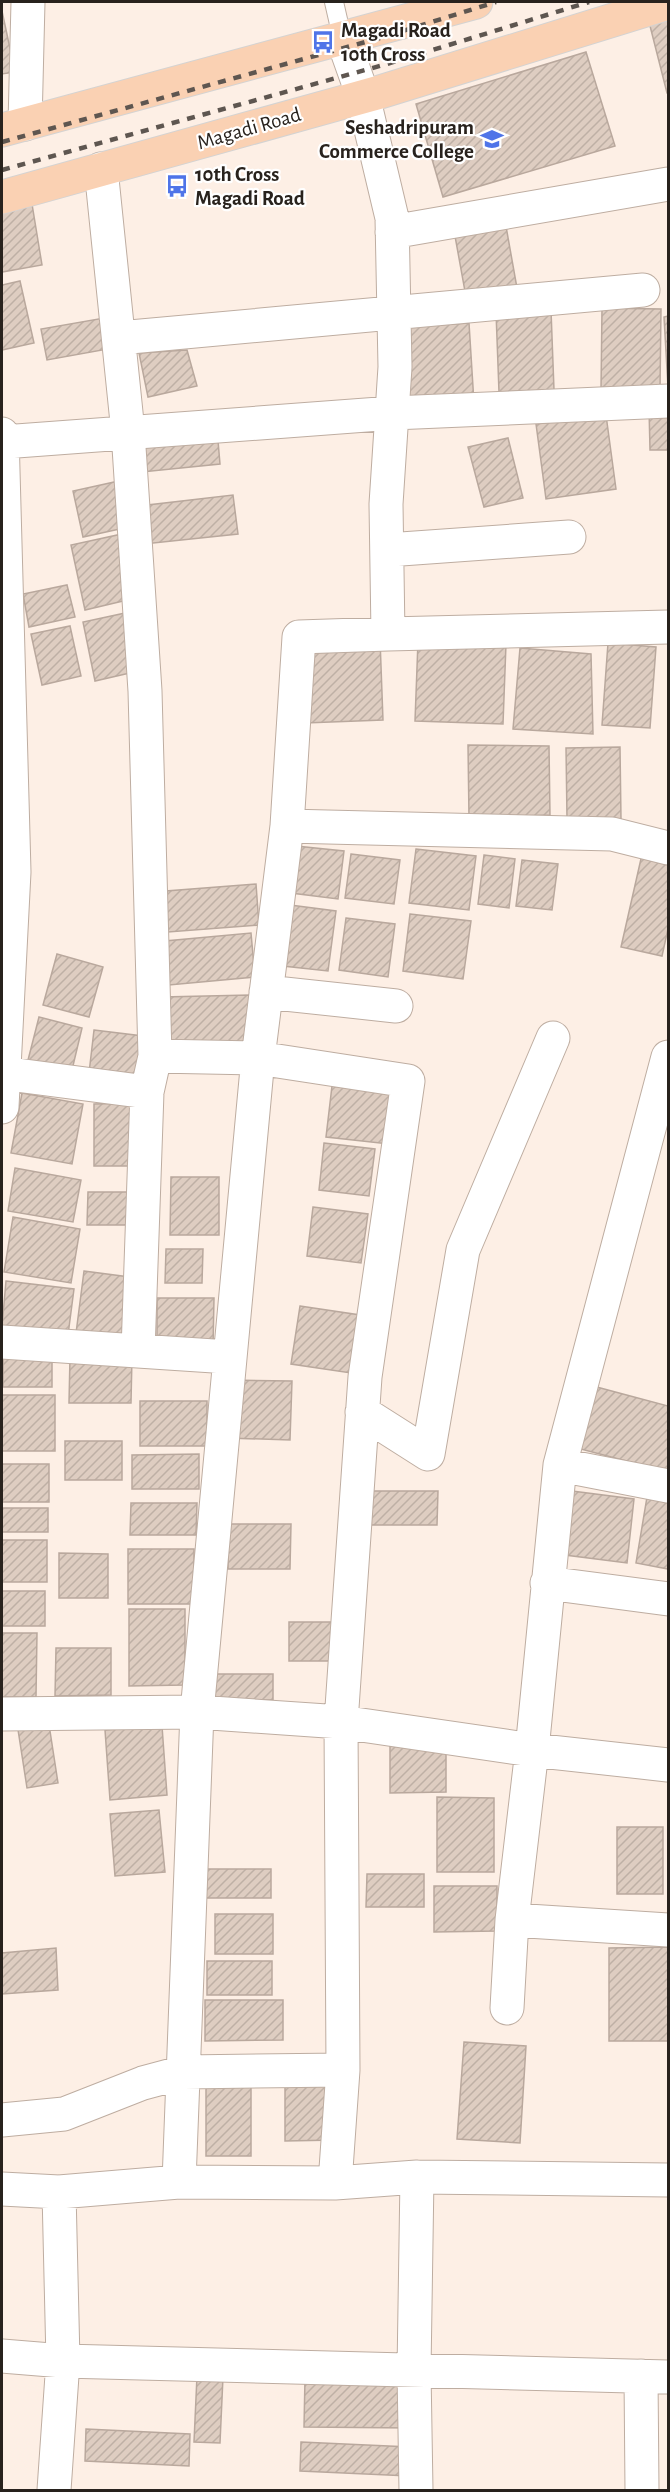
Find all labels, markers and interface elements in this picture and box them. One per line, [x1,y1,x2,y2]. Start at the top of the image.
place label: Magadi Road 10th Cross [341,20,451,65]
bus stop icon: Magadi Road 10th Cross [310,29,336,55]
street label: Magadi Road [195,104,304,153]
place label: Seshadripuram Commerce College [319,117,474,162]
school or university icon: Seshadripuram Commerce College [479,126,505,152]
place label: 10th Cross Magadi Road [195,164,305,209]
bus stop icon: 10th Cross Magadi Road [164,173,190,199]

